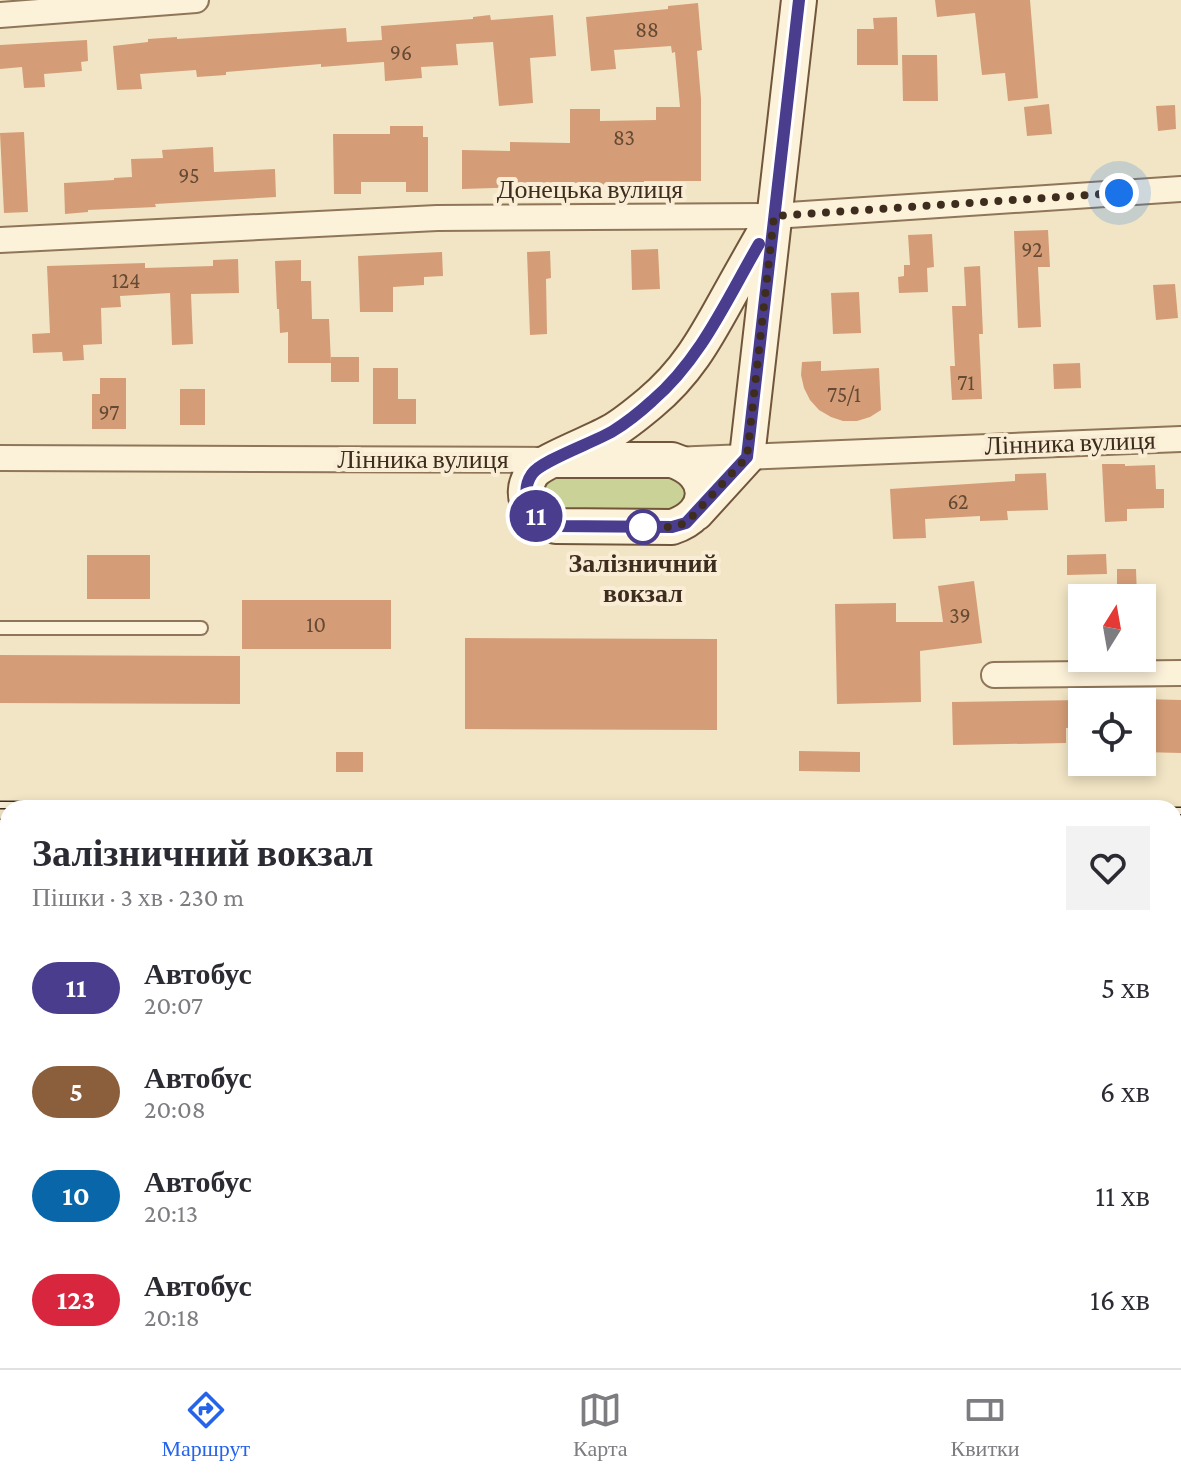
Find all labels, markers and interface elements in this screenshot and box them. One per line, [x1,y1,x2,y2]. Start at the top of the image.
house number: 88 [635,17,659,42]
house number: 96 [390,40,412,65]
house number: 83 [613,125,635,150]
house number: 95 [178,163,200,188]
your location [1099,173,1139,213]
street label: Донецька вулиця [497,175,683,204]
house number: 92 [1021,237,1043,262]
house number: 124 [111,268,141,293]
house number: 71 [957,370,975,395]
house number: 75/1 [827,382,861,407]
house number: 97 [99,400,119,425]
street label: Лінника вулиця [984,426,1156,460]
street label: Лінника вулиця [337,445,509,474]
house number: 62 [947,489,969,514]
line badge: 11 [500,490,572,542]
text: 11 [526,500,546,531]
marker: Залізничний вокзал [626,510,660,544]
place label: Залізничний вокзал [569,549,717,608]
north arrow [1068,584,1156,672]
map controls [1068,584,1156,776]
house number: 39 [949,603,971,628]
house number: 10 [306,612,326,637]
button: locate [1068,688,1156,776]
button: heart [1066,826,1150,910]
text: Залізничний вокзал [32,832,373,874]
text: Пішки · 3 хв · 230 m [32,883,244,912]
text: Автобус [144,957,252,990]
text: 5 хв [1101,971,1150,1004]
text: 11 [66,972,86,1003]
text: 20:07 [144,991,203,1020]
text: Автобус [144,1061,252,1094]
text: 6 хв [1100,1075,1150,1108]
text: 5 [69,1076,83,1107]
text: 20:08 [144,1095,206,1124]
text: Автобус [144,1165,252,1198]
text: 11 хв [1095,1179,1150,1212]
text: 10 [62,1180,90,1211]
text: 20:13 [144,1199,198,1228]
text: Автобус [144,1269,252,1302]
text: 16 хв [1090,1283,1150,1316]
text: 123 [57,1284,95,1315]
text: 20:18 [144,1303,200,1332]
tab: Маршрут [161,1388,250,1462]
tab: Карта [573,1388,628,1462]
tab: Квитки [951,1388,1019,1462]

